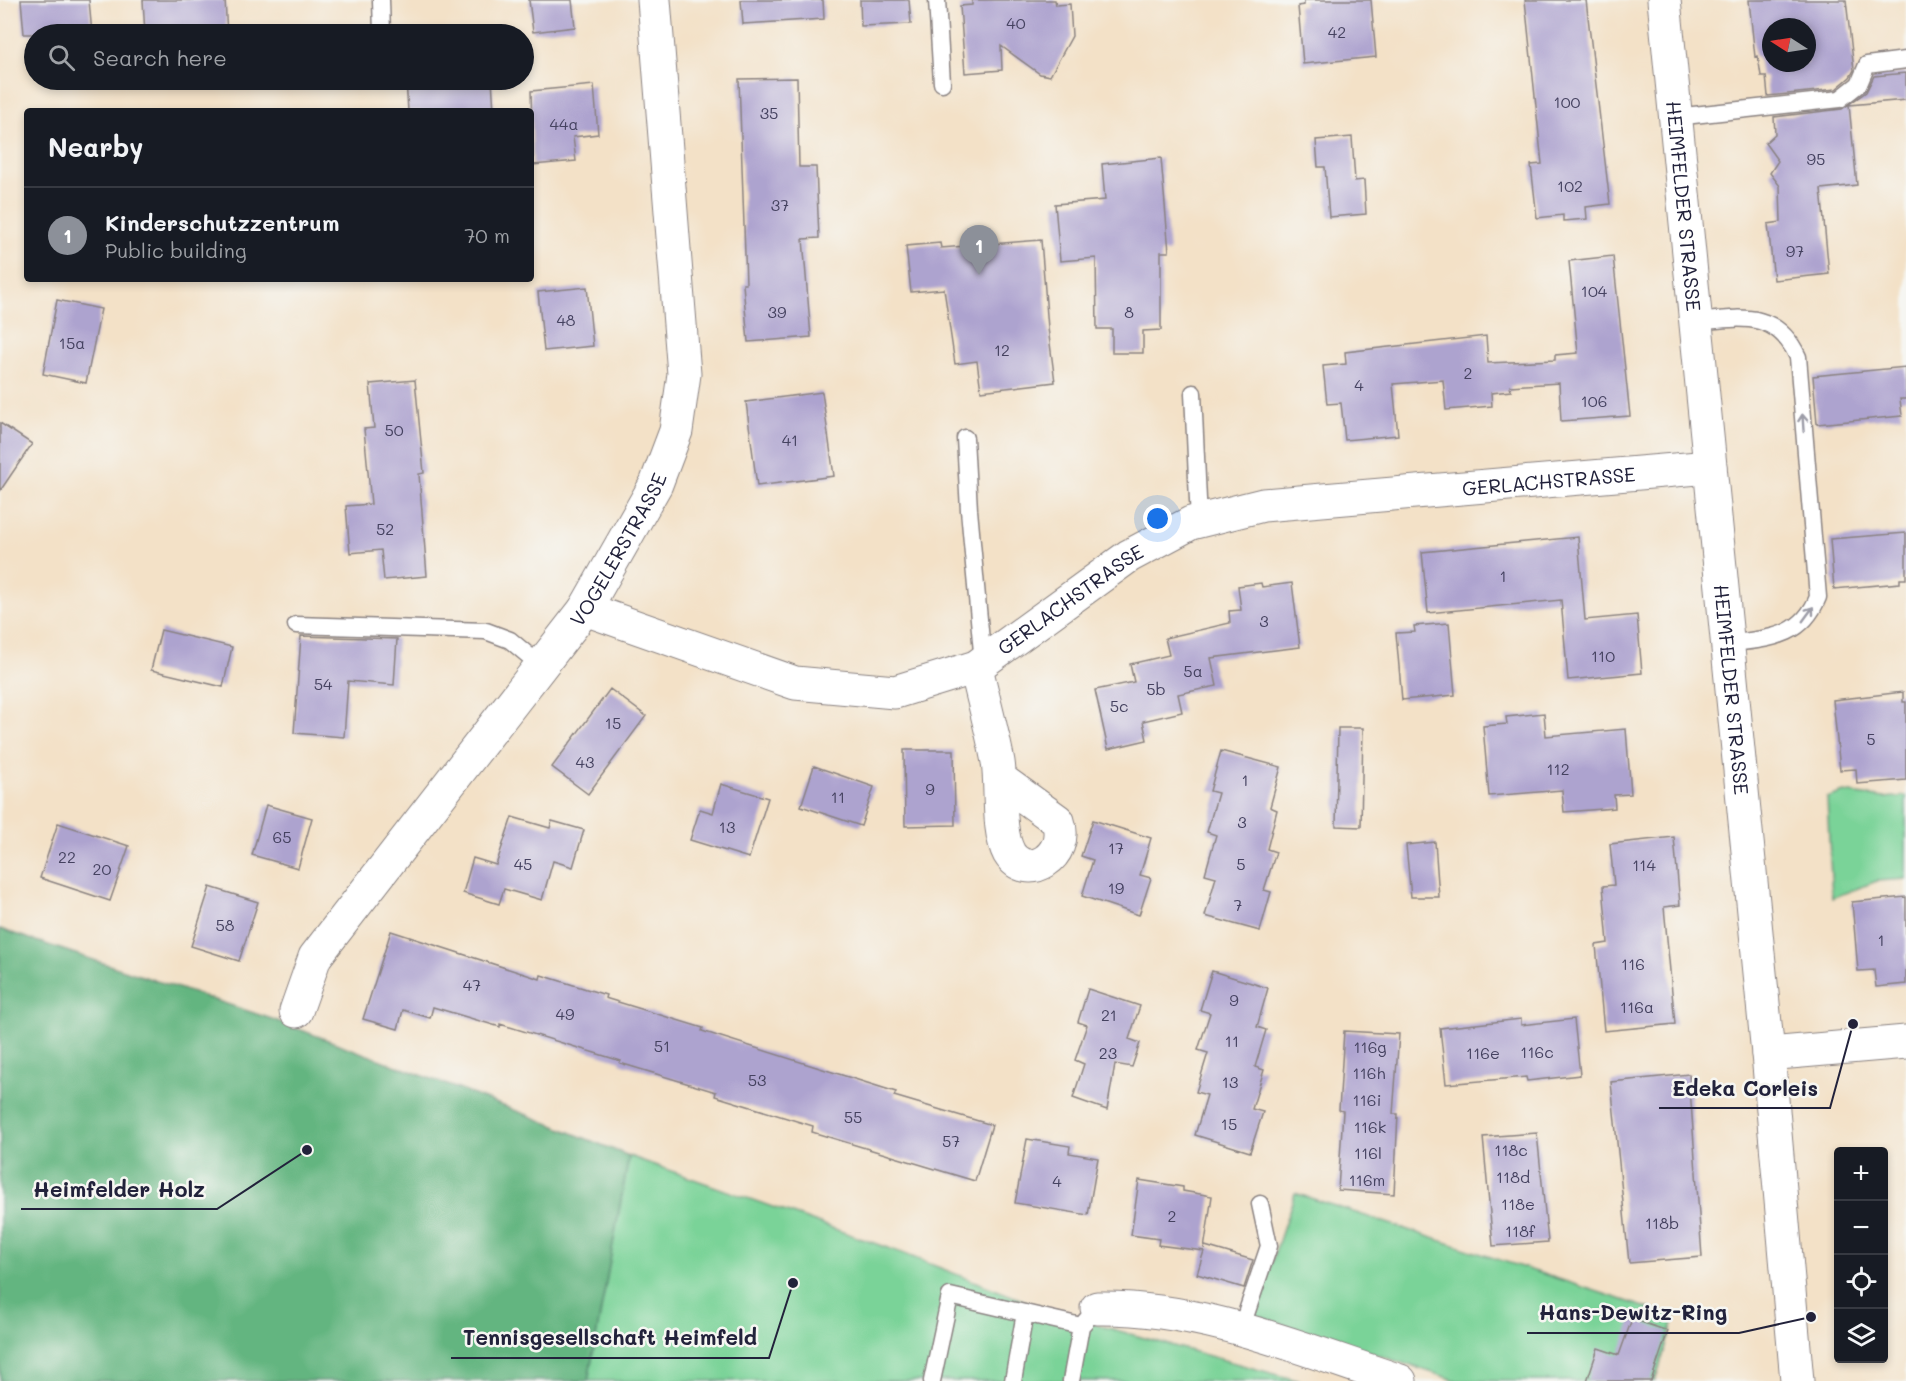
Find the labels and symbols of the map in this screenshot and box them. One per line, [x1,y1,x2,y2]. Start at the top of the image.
house number: 40 [1006,12,1026,33]
north arrow [1762,18,1816,72]
house number: 42 [1328,21,1346,42]
house number: 100 [1554,91,1581,112]
street label: HEIMFELDER STRASSE [1661,100,1708,312]
house number: 35 [760,102,778,123]
house number: 44a [550,113,578,134]
house number: 95 [1807,148,1825,169]
house number: 102 [1557,175,1583,196]
house number: 37 [771,194,789,215]
pin: 1 [960,226,998,275]
house number: 97 [1786,240,1804,261]
house number: 104 [1581,280,1608,301]
house number: 39 [768,301,786,322]
house number: 8 [1124,301,1134,322]
house number: 48 [556,309,576,330]
house number: 15a [59,332,85,353]
house number: 12 [994,339,1010,360]
house number: 2 [1464,362,1472,383]
house number: 4 [1354,374,1364,395]
house number: 106 [1581,390,1607,411]
one-way arrow [1798,413,1809,433]
house number: 50 [384,419,404,440]
house number: 41 [782,429,798,450]
street label: GERLACHSTRASSE [1461,460,1636,501]
street label: VOGELERSTRASSE [564,469,672,631]
your location [1143,504,1172,533]
house number: 52 [376,518,394,539]
street label: GERLACHSTRASSE [992,538,1148,660]
house number: 1 [1499,565,1507,586]
street label: HEIMFELDER STRASSE [1709,583,1755,796]
one-way arrow [1802,607,1814,623]
house number: 3 [1259,610,1269,631]
house number: 110 [1591,645,1615,666]
house number: 5a [1183,660,1203,681]
house number: 54 [314,673,333,694]
house number: 5b [1146,678,1166,699]
house number: 5c [1110,695,1128,716]
house number: 15 [605,712,621,733]
house number: 5 [1866,728,1876,749]
house number: 43 [576,751,594,772]
house number: 112 [1546,758,1570,779]
house number: 1 [1241,769,1249,790]
house number: 9 [925,778,935,799]
house number: 11 [831,786,845,807]
house number: 3 [1237,811,1247,832]
house number: 13 [719,816,735,837]
house number: 65 [273,826,292,847]
house number: 17 [1108,837,1124,858]
house number: 22 [58,846,76,867]
house number: 45 [514,853,532,874]
house number: 5 [1236,853,1246,874]
house number: 114 [1632,854,1656,875]
house number: 20 [93,858,112,879]
house number: 19 [1108,877,1124,898]
house number: 7 [1234,894,1243,915]
house number: 58 [215,914,235,935]
house number: 1 [1877,929,1885,950]
house number: 116 [1621,953,1645,974]
house number: 47 [463,974,481,995]
house number: 9 [1229,989,1239,1010]
house number: 116a [1620,996,1654,1017]
house number: 49 [556,1003,574,1024]
house number: 21 [1101,1004,1117,1025]
house number: 11 [1225,1030,1239,1051]
house number: 51 [654,1035,670,1056]
house number: 116g [1353,1036,1387,1057]
house number: 116c [1520,1041,1554,1062]
house number: 23 [1099,1042,1117,1063]
house number: 116e [1466,1042,1500,1063]
house number: 116h [1353,1062,1386,1083]
house number: 53 [748,1069,766,1090]
callout: Edeka Corleis [1659,1069,1830,1108]
house number: 13 [1222,1071,1238,1092]
text: Edeka Corleis [1672,1074,1818,1101]
house number: 116i [1353,1089,1381,1110]
house number: 55 [844,1106,862,1127]
house number: 15 [1221,1113,1237,1134]
house number: 116k [1354,1116,1386,1137]
house number: 57 [942,1130,960,1151]
house number: 118c [1494,1139,1528,1160]
house number: 116l [1354,1142,1382,1163]
house number: 118d [1496,1166,1530,1187]
house number: 116m [1349,1169,1385,1190]
callout: Heimfelder Holz [21,1170,217,1209]
house number: 4 [1052,1170,1062,1191]
text: Heimfelder Holz [33,1175,205,1202]
house number: 118e [1501,1193,1535,1214]
house number: 2 [1168,1205,1176,1226]
house number: 118b [1645,1212,1679,1233]
house number: 118f [1505,1220,1536,1241]
callout: Hans-Dewitz-Ring [1527,1294,1739,1333]
text: Hans-Dewitz-Ring [1539,1298,1727,1325]
callout: Tennisgesellschaft Heimfeld [451,1319,769,1358]
text: Tennisgesellschaft Heimfeld [463,1323,757,1350]

